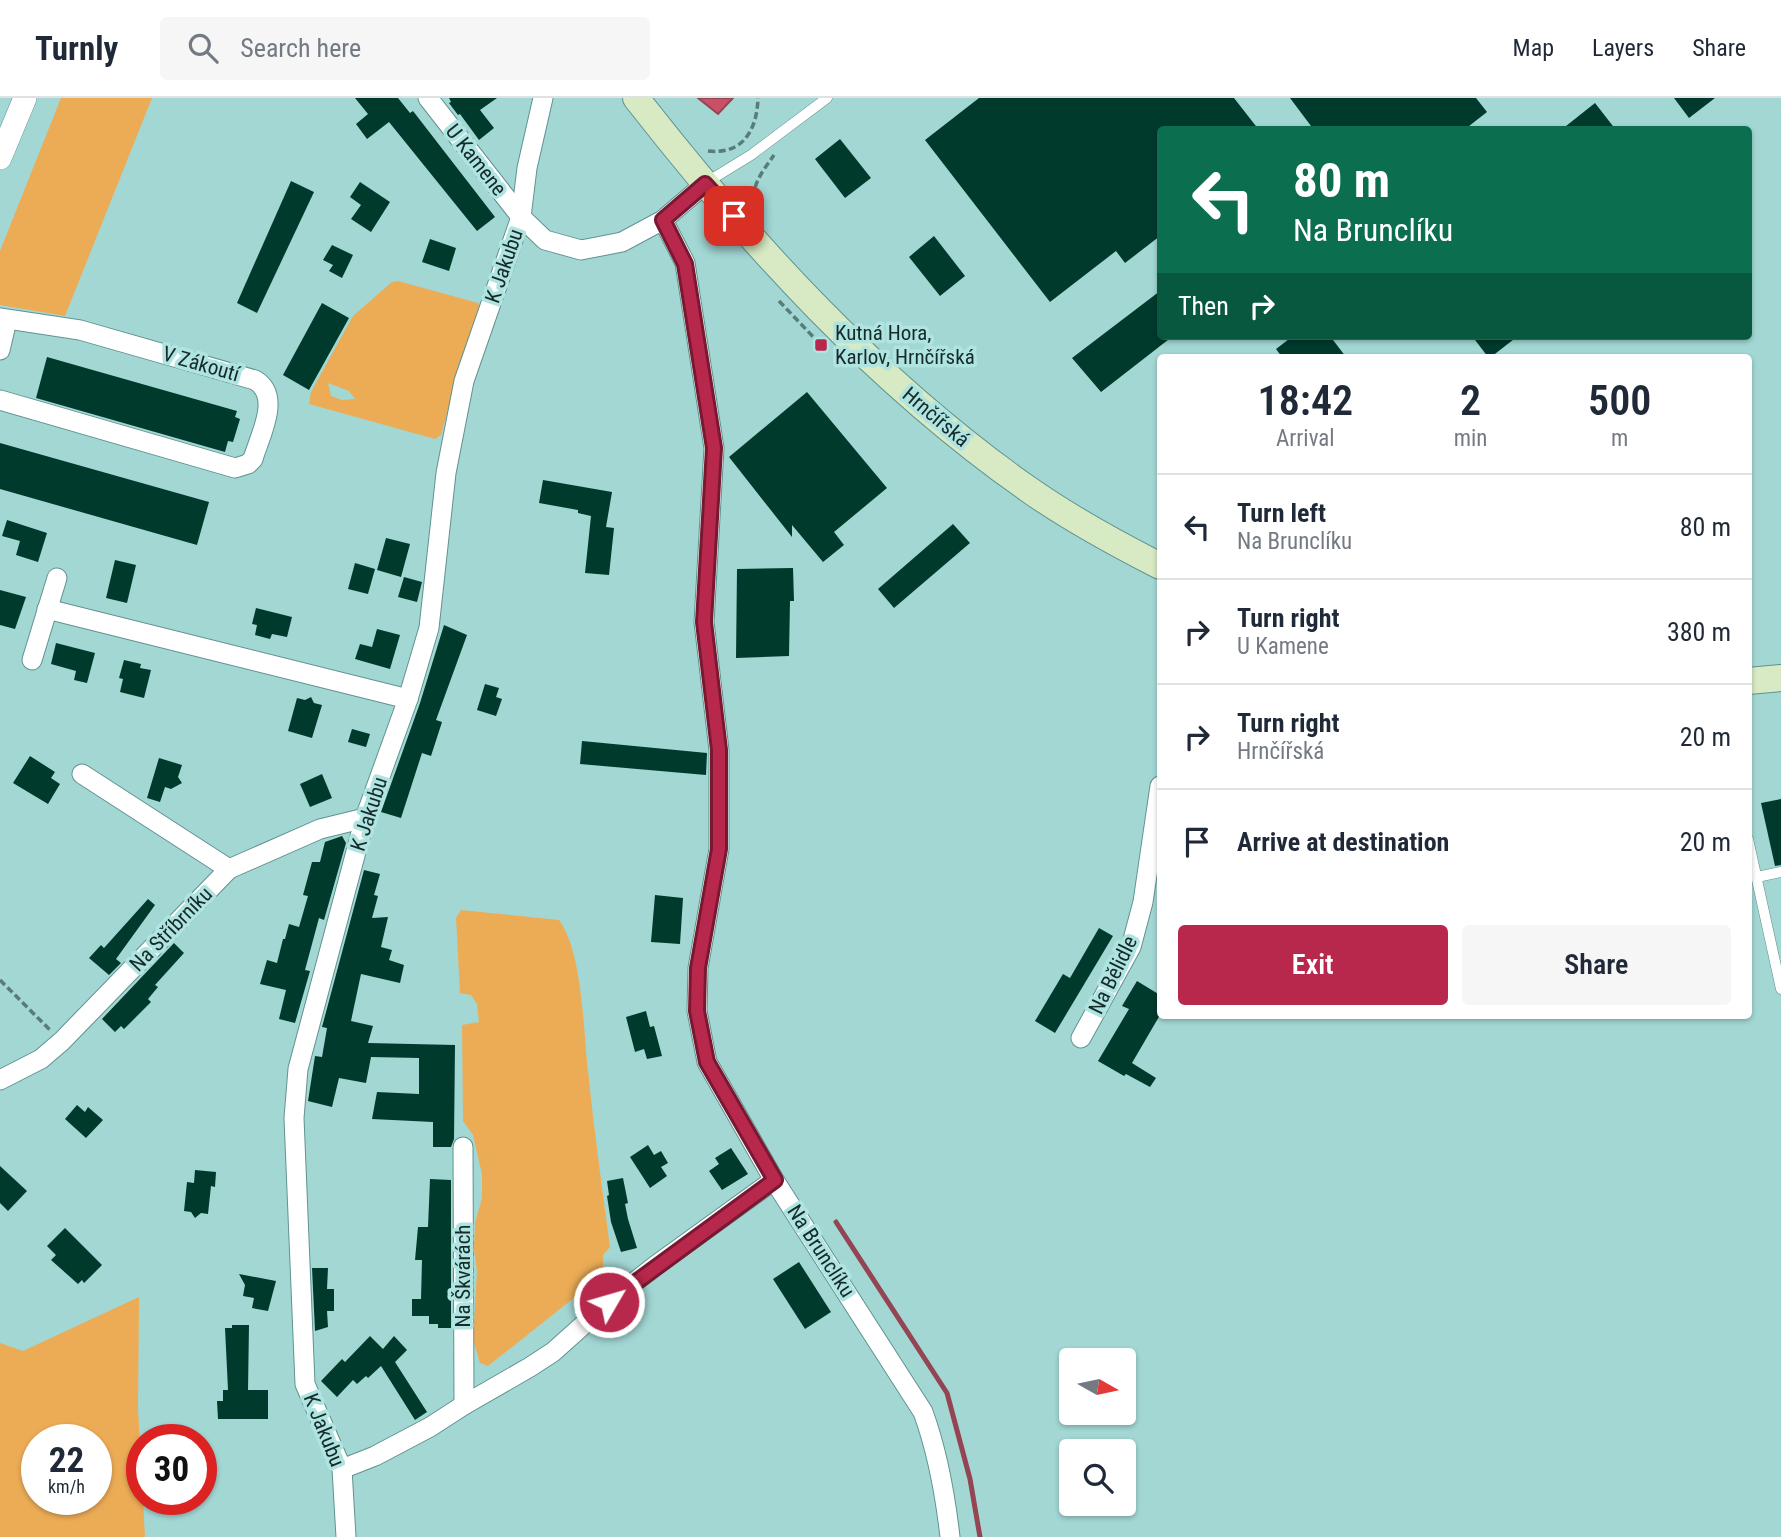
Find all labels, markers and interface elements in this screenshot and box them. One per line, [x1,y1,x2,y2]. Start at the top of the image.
search box [160,17,650,80]
text: Turnly [35,29,118,68]
icon: search [184,29,222,67]
text: Search here [240,33,361,63]
text: Map [1513,34,1554,62]
text: Layers [1592,34,1654,62]
text: Share [1692,34,1746,62]
street label: U Kamene [441,120,511,201]
text: 80 m [1293,152,1390,209]
icon: left [1178,154,1269,245]
pin [704,186,764,246]
icon: arrive [715,197,753,235]
text: Na Brunclíku [1293,211,1453,249]
street label: K Jakubu [480,226,528,306]
icon: right [1243,287,1281,325]
text: Then [1178,291,1229,321]
place label: Kutná Hora, Karlov, Hrnčířská [835,321,975,369]
marker: Kutná Hora, Karlov, Hrnčířská [813,337,829,353]
street label: V Zákoutí [160,342,243,387]
text: 18:42 [1258,376,1353,425]
text: 2 [1460,376,1481,425]
text: 500 [1588,376,1651,425]
street label: Hrnčířská [898,382,974,452]
text: Arrival [1276,425,1335,452]
text: min [1454,425,1487,452]
text: m [1611,425,1628,452]
text: Turn left [1237,498,1326,528]
icon: left [1178,508,1216,546]
text: 80 m [1680,512,1731,542]
text: Na Brunclíku [1237,528,1352,555]
text: Turn right [1237,603,1339,633]
icon: right [1178,613,1216,651]
text: 380 m [1667,617,1731,647]
text: U Kamene [1237,633,1329,660]
text: Turn right [1237,708,1339,738]
icon: right [1178,718,1216,756]
text: 20 m [1680,722,1731,752]
text: Hrnčířská [1237,738,1324,765]
street label: K Jakubu [346,774,392,854]
icon: arrive [1178,823,1216,861]
text: Arrive at destination [1237,827,1449,857]
text: 20 m [1680,827,1731,857]
street label: Na Stříbrníku [125,882,217,976]
button: Exit [1178,925,1448,1005]
button: Share [1462,925,1731,1005]
street label: Na Bělidle [1084,932,1142,1018]
street label: Na Brunclíku [782,1200,860,1302]
street label: Na Škvárách [451,1224,475,1328]
position arrow [572,1265,646,1339]
north arrow [1059,1348,1136,1424]
map controls [1059,1348,1136,1516]
street label: K Jakubu [299,1390,349,1470]
speed limit sign: 30 [126,1424,217,1515]
button: search [1059,1439,1136,1516]
text: 22 [49,1440,84,1481]
text: km/h [48,1476,85,1497]

